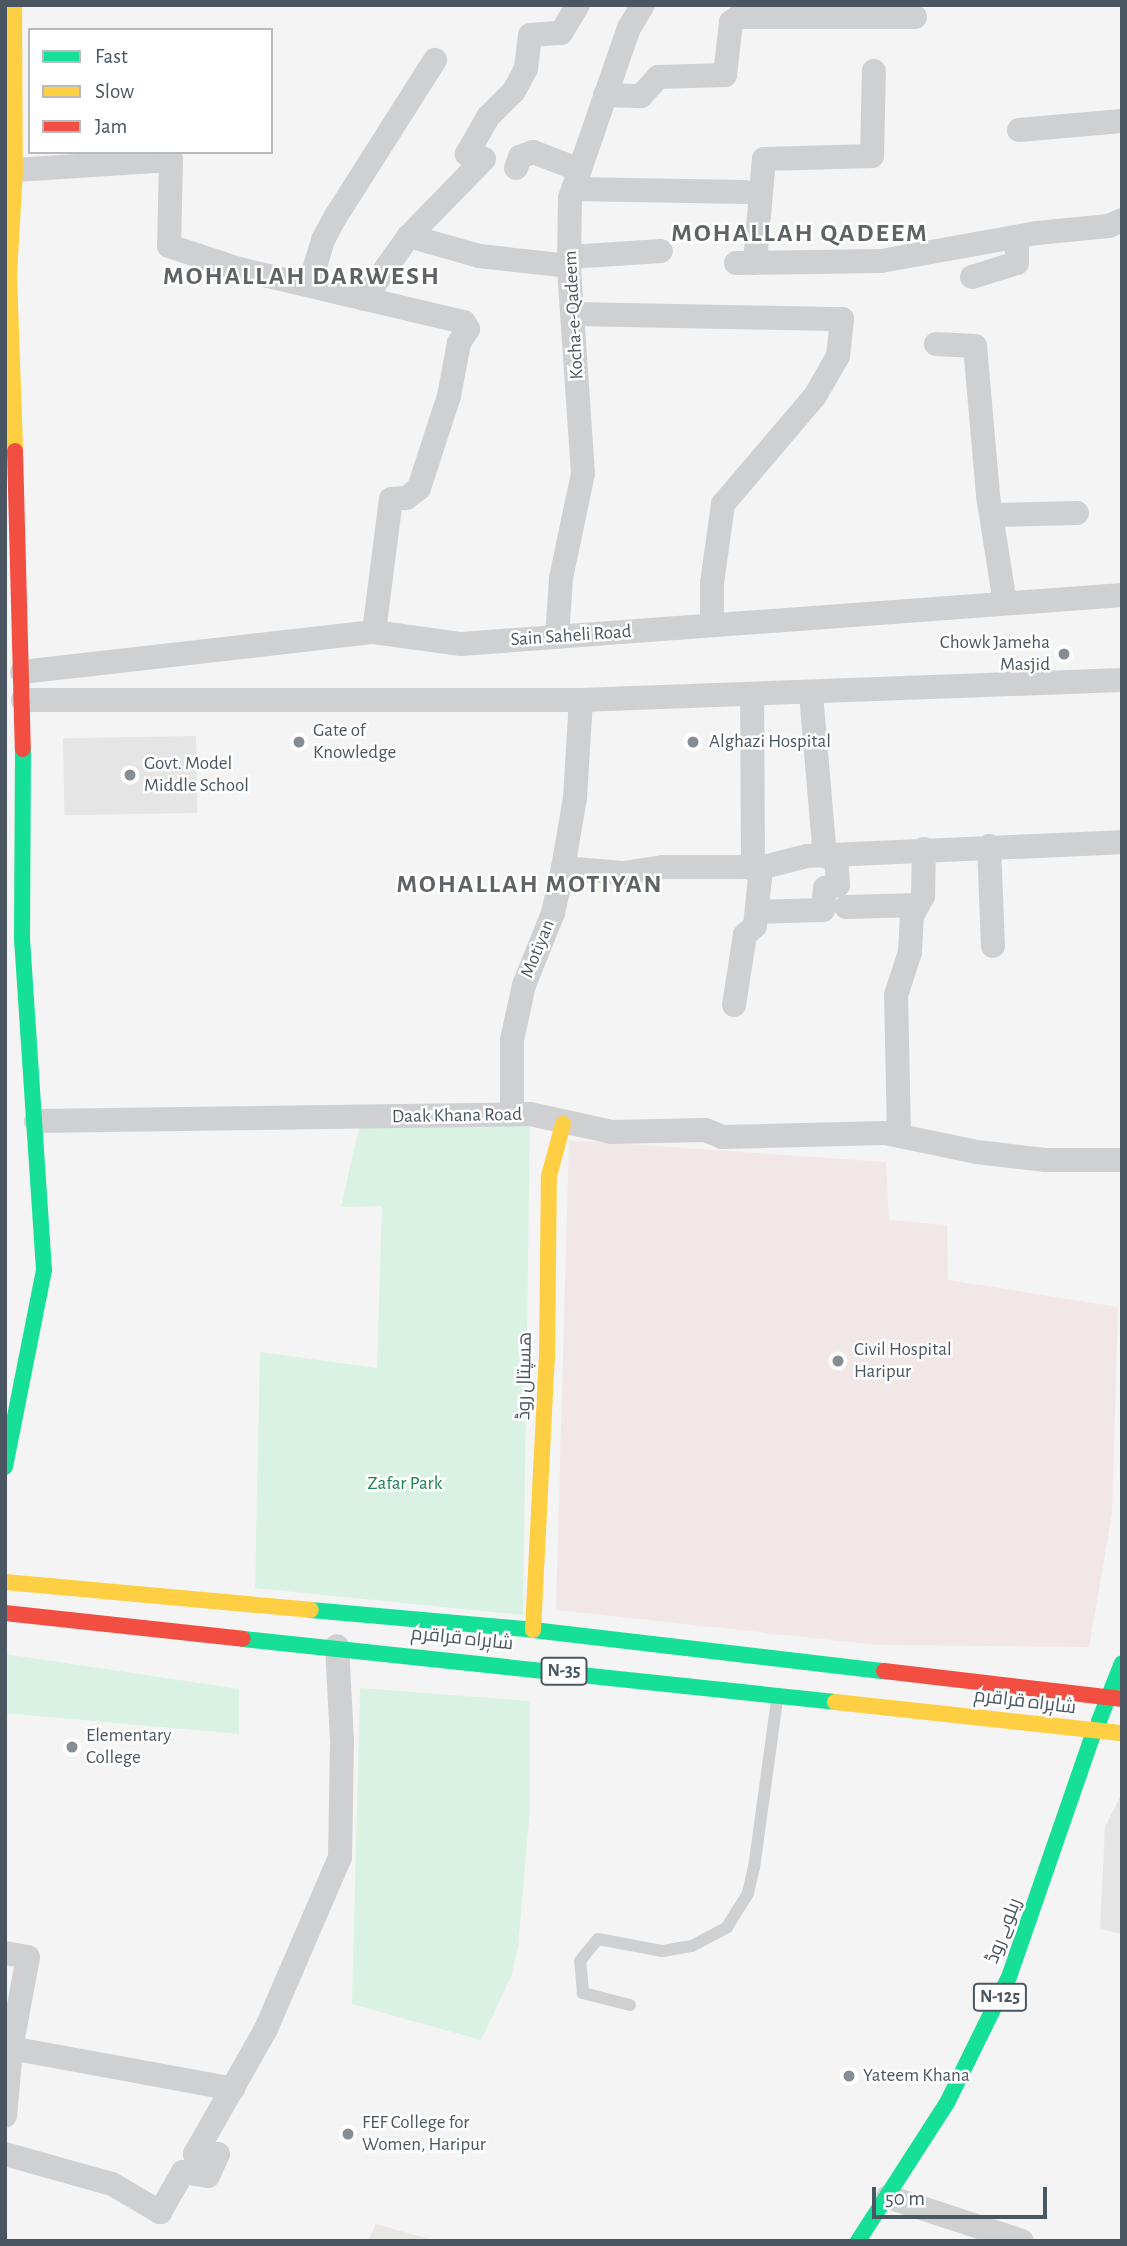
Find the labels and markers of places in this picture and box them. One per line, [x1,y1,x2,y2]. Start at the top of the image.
place label: Chowk Jameha Masjid [940,632,1050,676]
marker: Chowk Jameha Masjid [1056,646,1072,662]
place label: Gate of Knowledge [313,720,396,764]
place label: Alghazi Hospital [709,731,831,753]
marker: Alghazi Hospital [683,732,703,752]
marker: Gate of Knowledge [291,734,307,750]
place label: Govt. Model Middle School [144,753,249,797]
marker: Govt. Model Middle School [122,767,138,783]
place label: Civil Hospital Haripur [854,1339,952,1383]
marker: Civil Hospital Haripur [828,1351,848,1371]
place label: Elementary College [86,1725,171,1769]
marker: Elementary College [64,1739,80,1755]
place label: Yateem Khana [863,2065,970,2087]
marker: Yateem Khana [841,2068,857,2084]
place label: FEF College for Women, Haripur [362,2112,486,2156]
marker: FEF College for Women, Haripur [340,2126,356,2142]

